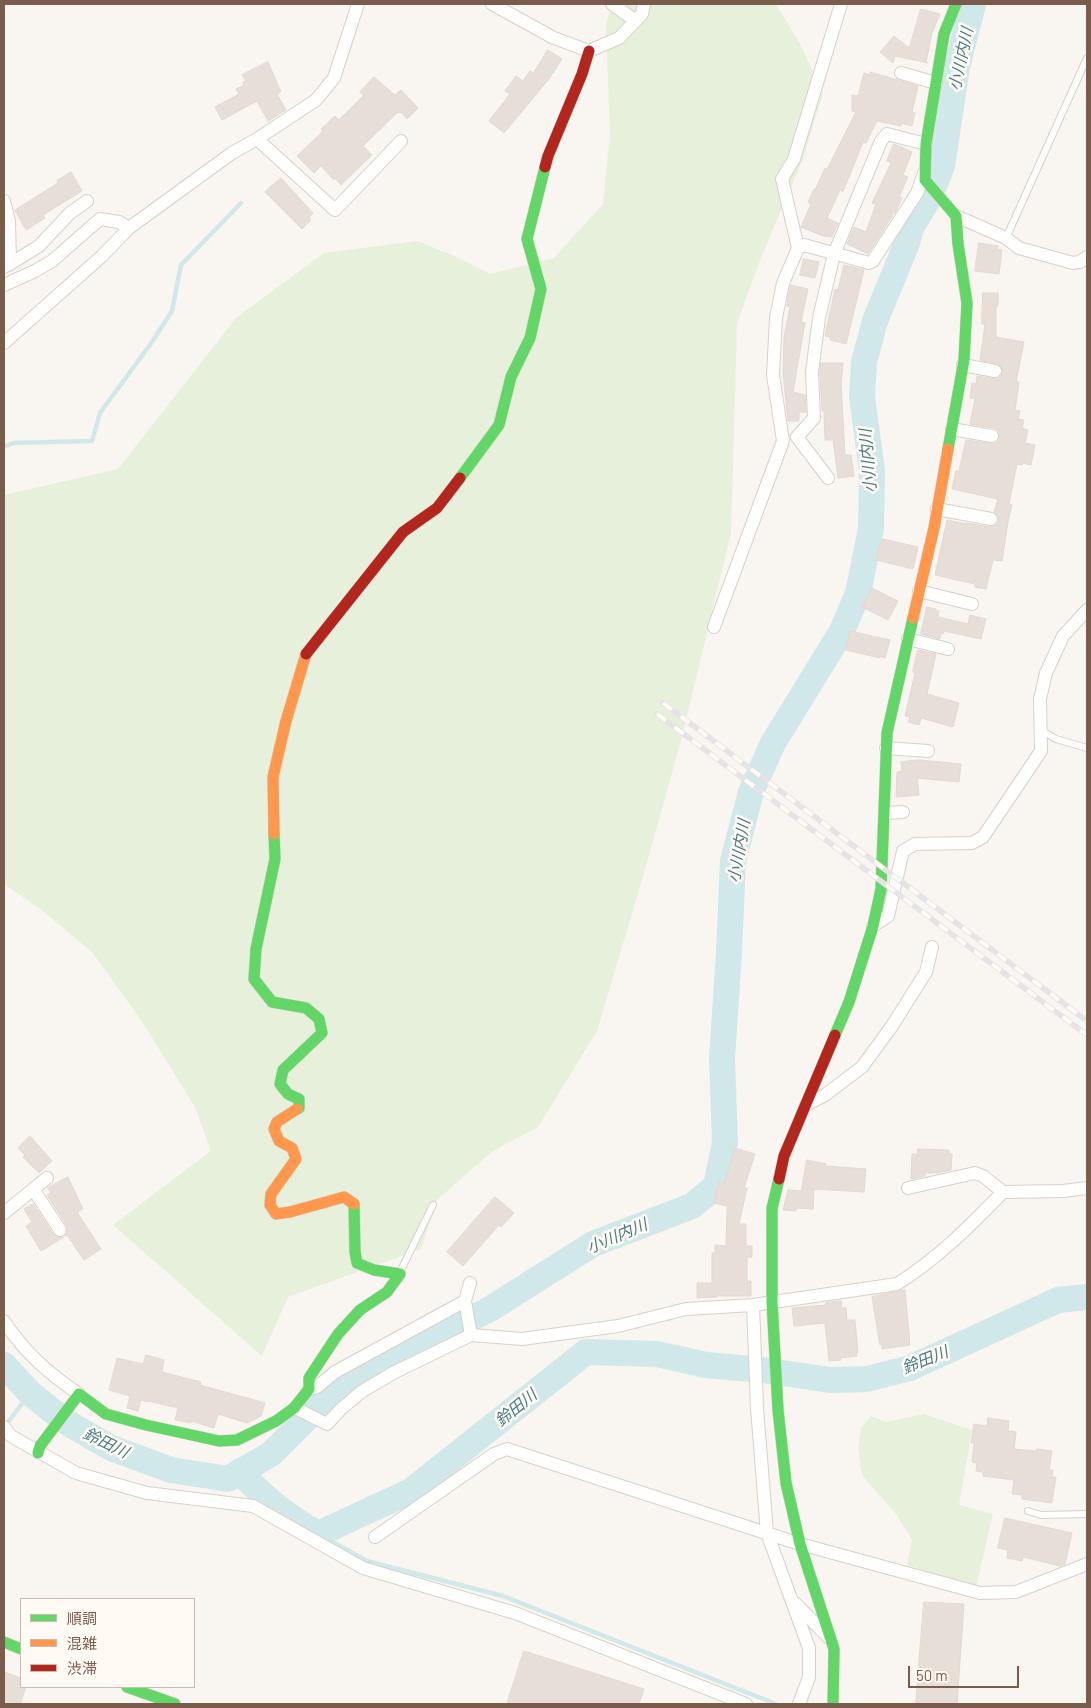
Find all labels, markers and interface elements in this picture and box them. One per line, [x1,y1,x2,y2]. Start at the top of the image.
water label: 小川内川 [945,26,977,92]
water label: 小川内川 [856,428,880,494]
water label: 小川内川 [724,818,754,884]
water label: 小川内川 [584,1215,650,1257]
water label: 鈴田川 [899,1342,951,1378]
water label: 鈴田川 [491,1385,541,1431]
water label: 鈴田川 [80,1424,132,1462]
legend [20,1598,195,1688]
text: 順調 [67,1609,97,1627]
text: 混雑 [67,1634,97,1652]
scale bar [911,1656,1022,1688]
text: 渋滞 [67,1659,97,1677]
text: 50 m [916,1666,948,1684]

